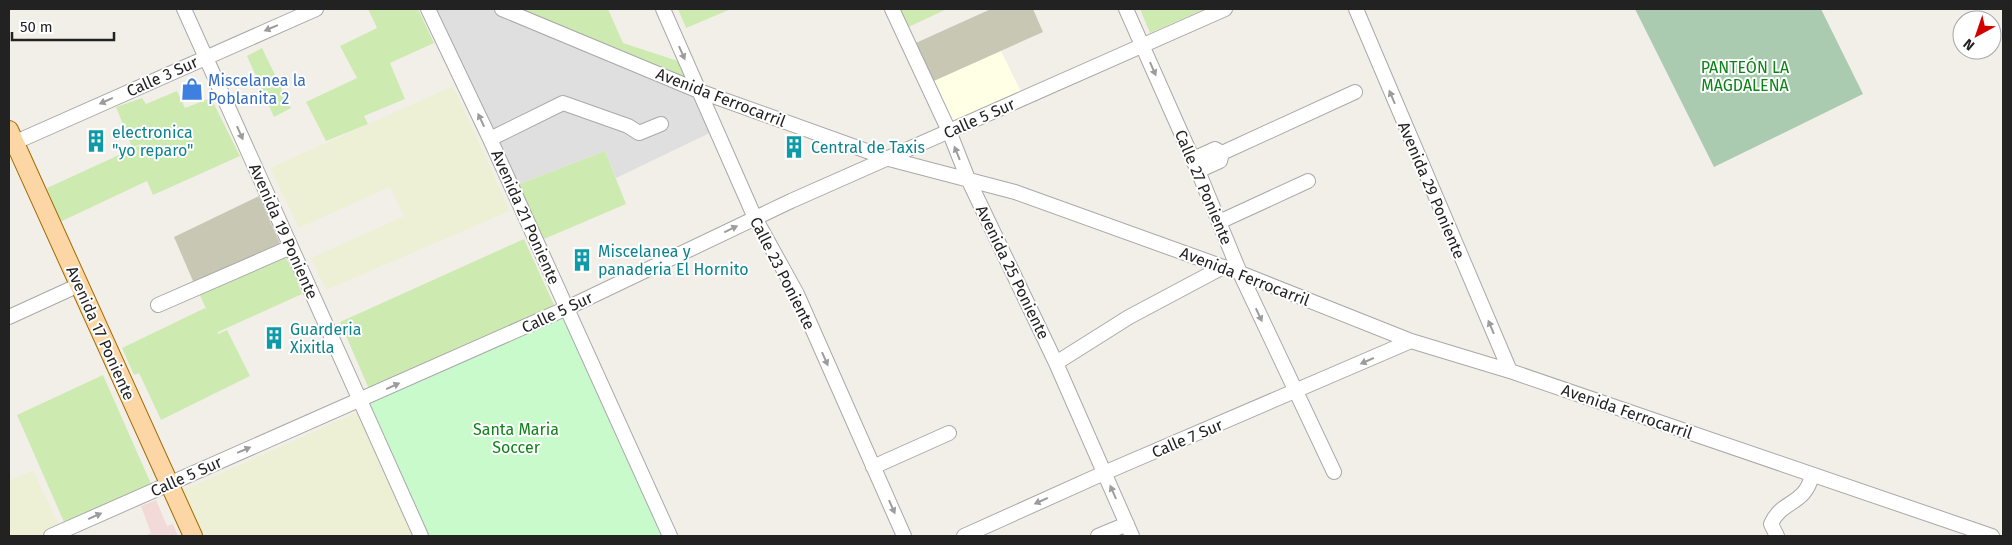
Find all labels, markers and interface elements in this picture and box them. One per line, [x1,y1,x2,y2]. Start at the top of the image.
scale bar [12,10,115,42]
north arrow [1952,10,2002,60]
text: 50 m [20,18,53,36]
one-way arrow [264,25,278,33]
text: N [1960,35,1978,54]
one-way arrow [679,46,687,60]
street label: Calle 3 Sur [124,52,202,101]
park label: PANTEÓN LA MAGDALENA [1701,57,1790,95]
one-way arrow [1150,62,1158,76]
street label: Avenida Ferrocarril [653,64,788,131]
place label: Miscelanea la Poblanita 2 [208,71,306,108]
shop icon: Miscelanea la Poblanita 2 [179,76,205,102]
one-way arrow [1388,90,1396,104]
street label: Calle 5 Sur [941,94,1019,143]
one-way arrow [99,98,113,106]
one-way arrow [477,113,486,128]
street label: Avenida 29 Poniente [1394,119,1469,262]
place label: electronica "yo reparo" [112,123,194,160]
one-way arrow [237,126,245,140]
street label: Calle 27 Poniente [1171,127,1236,248]
building icon: electronica "yo reparo" [83,128,109,154]
building icon: Central de Taxis [781,134,807,160]
place label: Central de Taxis [811,138,925,157]
one-way arrow [953,146,961,160]
street label: Avenida 21 Poniente [487,147,564,287]
street label: Avenida 19 Poniente [245,161,322,302]
street label: Avenida 25 Poniente [972,202,1053,342]
street label: Calle 23 Poniente [746,214,819,333]
one-way arrow [724,225,738,233]
place label: Miscelanea y panaderia El Hornito [598,242,749,279]
street label: Avenida Ferrocarril [1177,243,1312,310]
building icon: Miscelanea y panaderia El Hornito [569,247,595,273]
street label: Avenida 17 Poniente [62,263,139,403]
street label: Calle 5 Sur [519,287,596,337]
one-way arrow [1255,308,1263,322]
place label: Guarderia Xixitla [290,320,362,357]
one-way arrow [1486,320,1494,334]
building icon: Guarderia Xixitla [261,325,287,351]
one-way arrow [822,352,830,366]
one-way arrow [1360,357,1374,365]
street label: Avenida Ferrocarril [1559,380,1695,443]
one-way arrow [386,381,400,389]
street label: Calle 7 Sur [1149,415,1226,462]
park label: Santa Maria Soccer [473,420,559,457]
one-way arrow [237,446,251,454]
street label: Calle 5 Sur [148,452,226,501]
one-way arrow [1108,485,1116,499]
one-way arrow [1034,498,1048,506]
one-way arrow [888,500,896,514]
one-way arrow [88,512,102,520]

